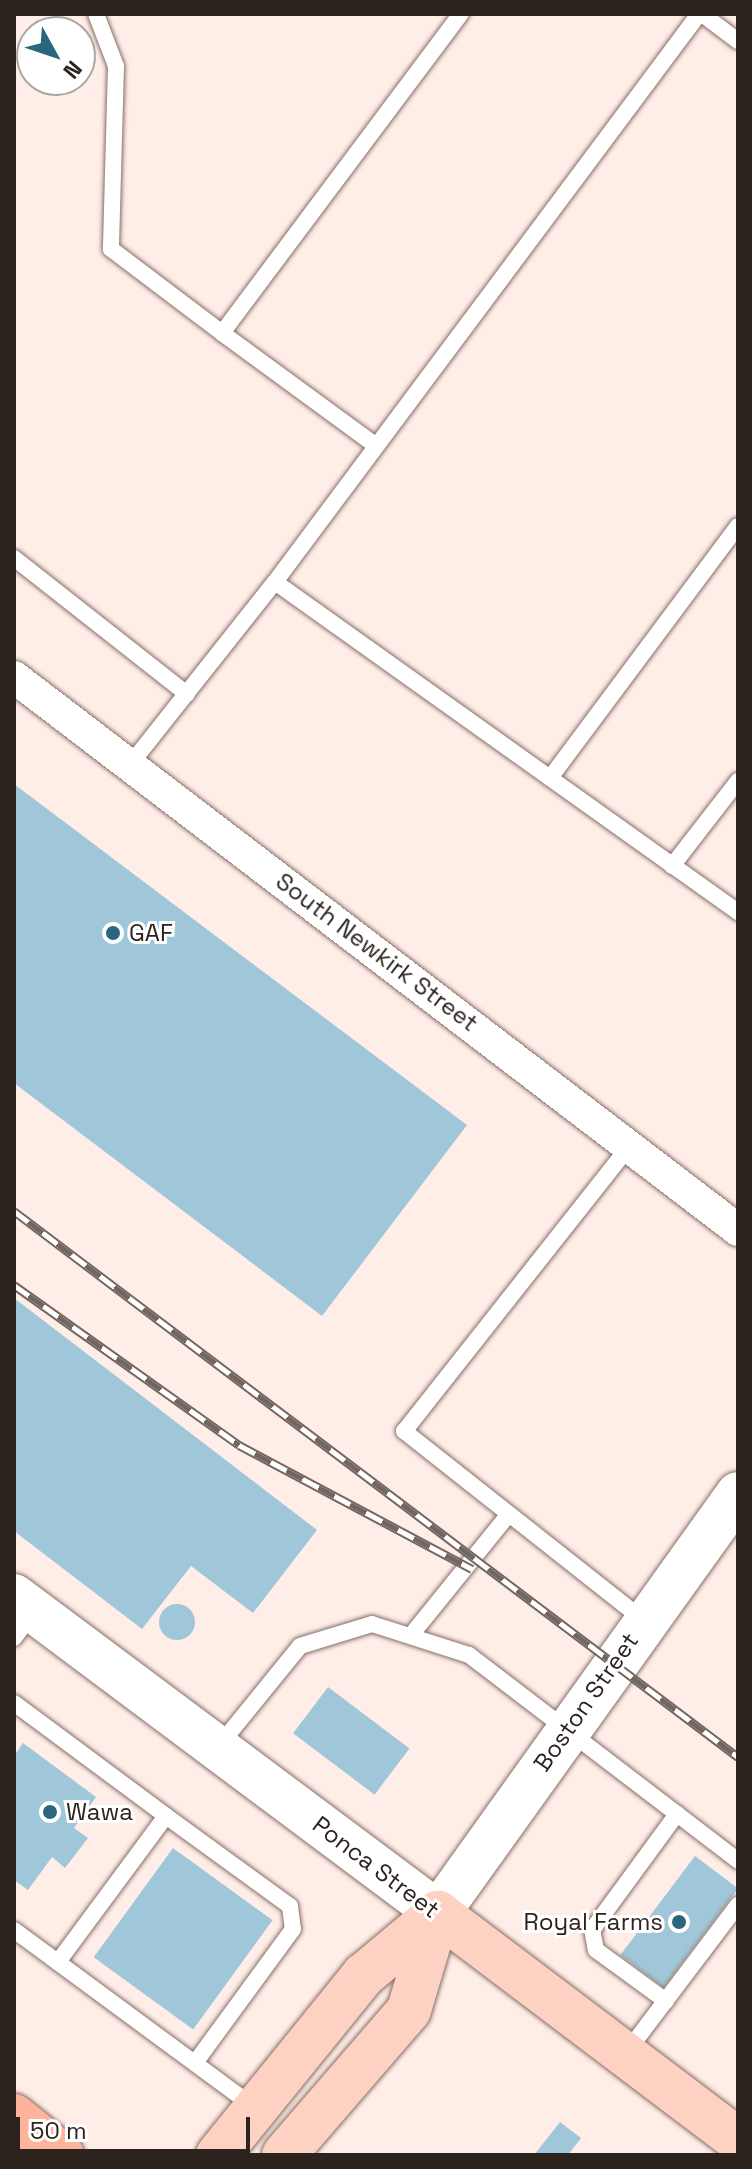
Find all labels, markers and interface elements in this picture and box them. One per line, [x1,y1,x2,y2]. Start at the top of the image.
north arrow [16,16,96,96]
text: N [57,55,88,85]
street label: South Newkirk Street [270,867,484,1037]
place label: GAF [129,919,173,947]
marker: GAF [104,924,122,942]
street label: Boston Street [528,1627,644,1777]
place label: Wawa [66,1798,133,1826]
marker: Wawa [41,1803,59,1821]
street label: Ponca Street [307,1810,445,1924]
place label: Royal Farms [524,1908,663,1936]
marker: Royal Farms [670,1913,688,1931]
scale bar [20,2101,254,2151]
text: 50 m [30,2115,87,2146]

